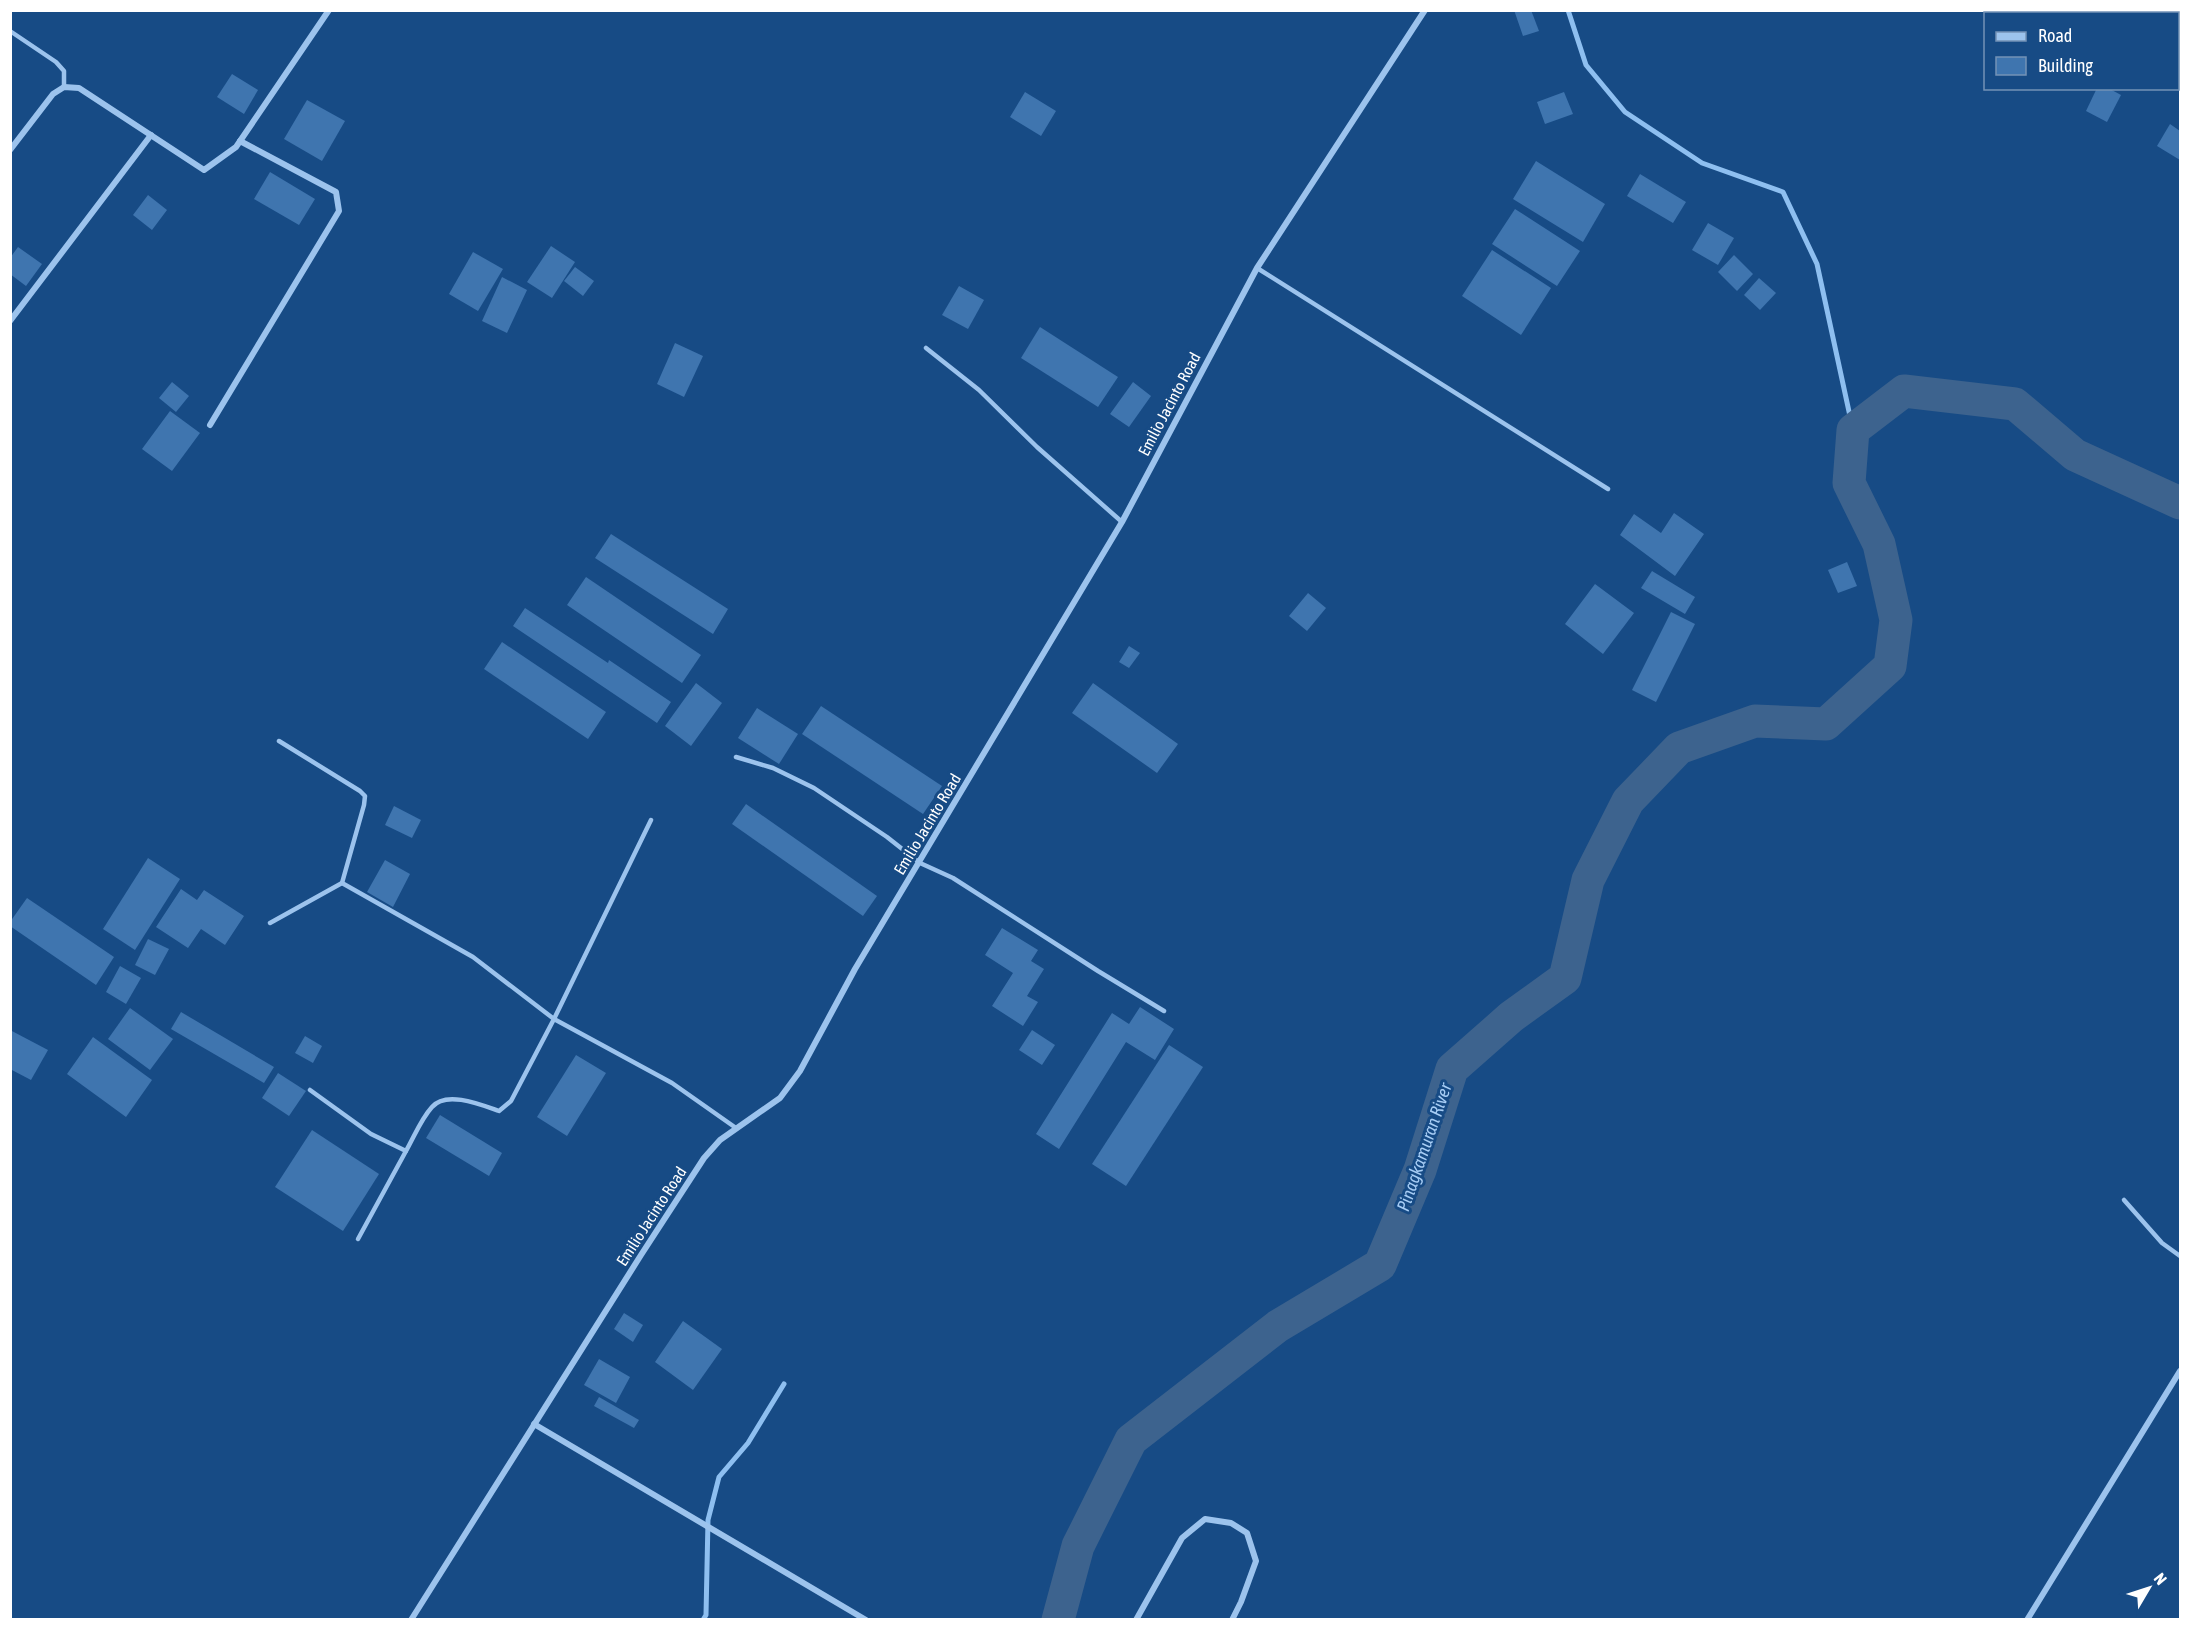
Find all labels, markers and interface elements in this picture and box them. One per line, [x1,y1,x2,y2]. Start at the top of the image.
legend [1984,12,2179,90]
text: Road [2038,25,2072,46]
text: Building [2038,55,2093,76]
street label: Emilio Jacinto Road [1134,349,1204,459]
street label: Emilio Jacinto Road [890,770,964,878]
water label: Pinagkamuran River [1392,1080,1456,1214]
street label: Emilio Jacinto Road [612,1163,690,1269]
north arrow [2119,1558,2179,1618]
text: N [2151,1569,2171,1588]

